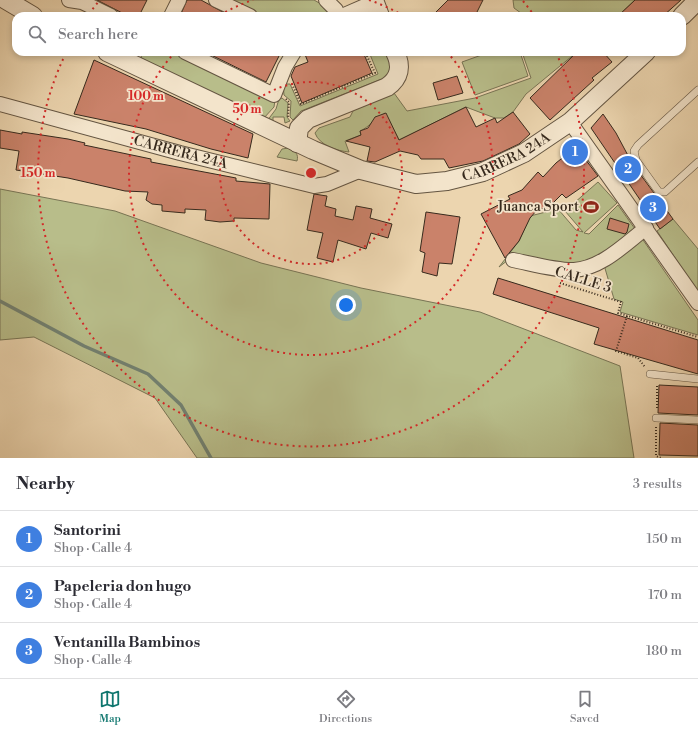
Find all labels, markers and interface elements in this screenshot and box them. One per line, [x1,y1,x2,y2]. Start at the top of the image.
search box [12,12,686,56]
icon: search [26,23,48,45]
text: Search here [58,25,138,44]
text: 100 m [128,89,164,104]
text: 50 m [232,102,262,117]
street label: CARRERA 24A [460,129,554,186]
street label: CARRERA 24A [131,132,230,174]
pin: 1 [562,137,588,167]
pin: 2 [615,154,641,184]
text: 150 m [21,166,55,181]
centre of rings [304,166,318,180]
pin: 3 [640,193,666,223]
place label: Juanca Sport [496,198,579,216]
sports icon: Juanca Sport [582,198,600,216]
street label: CALLE 3 [552,263,614,297]
your location [336,295,356,315]
text: Nearby [16,473,75,495]
text: 3 results [633,476,682,492]
text: Santorini [54,521,121,540]
text: 1 [26,531,32,547]
text: 150 m [647,531,682,547]
text: Shop · Calle 4 [54,540,132,556]
text: Papeleria don hugo [54,577,191,596]
text: 2 [25,587,33,603]
text: 170 m [648,587,682,603]
text: Shop · Calle 4 [54,596,132,612]
text: Ventanilla Bambinos [54,633,200,652]
text: 3 [25,643,33,659]
text: 180 m [646,643,682,659]
text: Shop · Calle 4 [54,652,132,668]
tab: Map [99,688,121,726]
tab: Directions [319,688,372,726]
tab: Saved [570,688,599,726]

